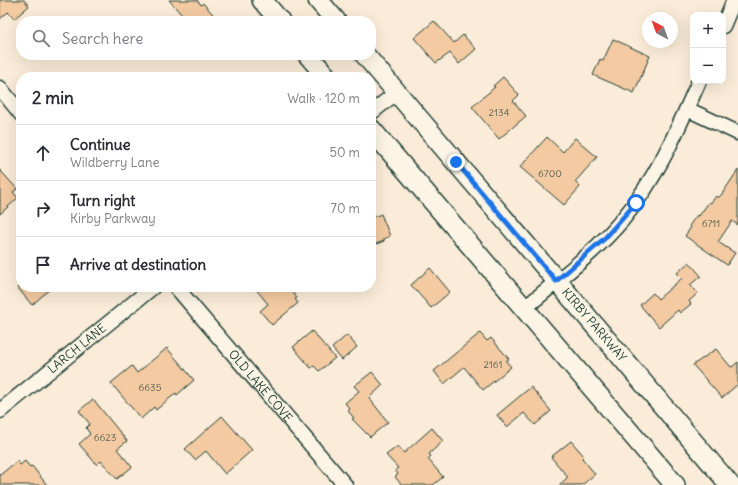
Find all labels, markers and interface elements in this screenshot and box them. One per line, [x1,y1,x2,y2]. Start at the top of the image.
north arrow [642,12,678,48]
map controls [690,12,726,84]
button: + [690,12,726,48]
search box [16,16,376,60]
icon: search [30,27,52,49]
text: Search here [62,29,143,48]
button: − [690,48,726,84]
text: 2 min [32,87,74,109]
text: Walk · 120 m [287,90,360,107]
house number: 2134 [489,106,510,119]
text: Continue [70,135,131,154]
icon: ahead [32,142,54,164]
text: 50 m [329,144,360,161]
route end [447,153,465,171]
text: Wildberry Lane [70,154,160,171]
house number: 6700 [538,167,562,180]
text: Turn right [70,191,135,210]
route start [627,194,645,212]
icon: right [32,198,54,220]
text: 70 m [331,200,360,217]
text: Kirby Parkway [70,210,156,227]
house number: 6711 [702,217,720,230]
icon: arrive [32,254,54,276]
text: Arrive at destination [70,255,206,274]
street label: KIRBY PARKWAY [559,285,630,365]
street label: LARCH LANE [44,320,109,376]
street label: OLD LAKE COVE [226,346,296,425]
house number: 2161 [483,358,503,371]
house number: 6635 [139,381,162,394]
house number: 6623 [94,431,117,444]

